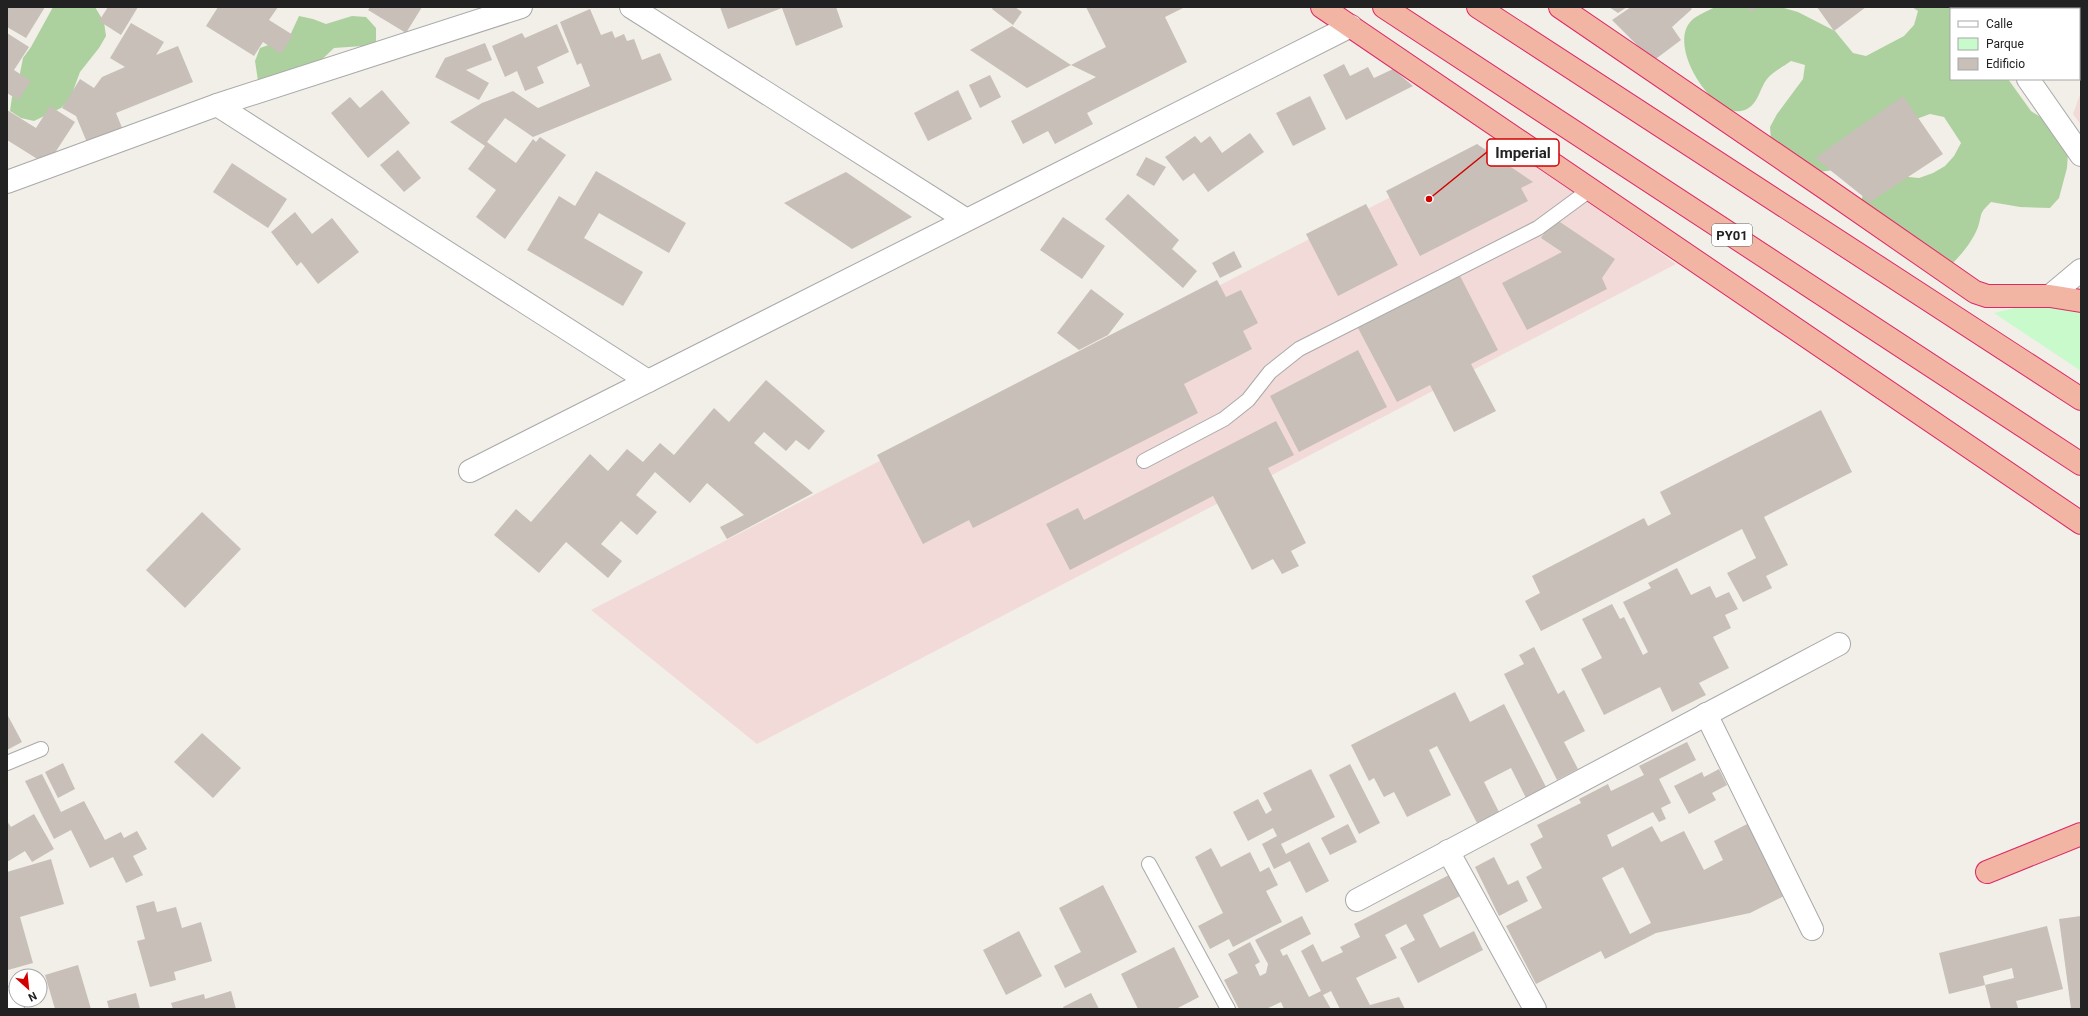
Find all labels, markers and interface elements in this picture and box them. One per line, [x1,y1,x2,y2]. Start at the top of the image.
legend [1950,8,2080,80]
text: Calle [1986,17,2013,31]
text: Parque [1986,37,2024,51]
text: Edificio [1986,57,2025,71]
callout: Imperial [1487,139,1559,166]
text: Imperial [1495,144,1551,162]
road number: PY01 [1712,224,1752,246]
north arrow [8,968,48,1008]
text: N [26,989,39,1004]

